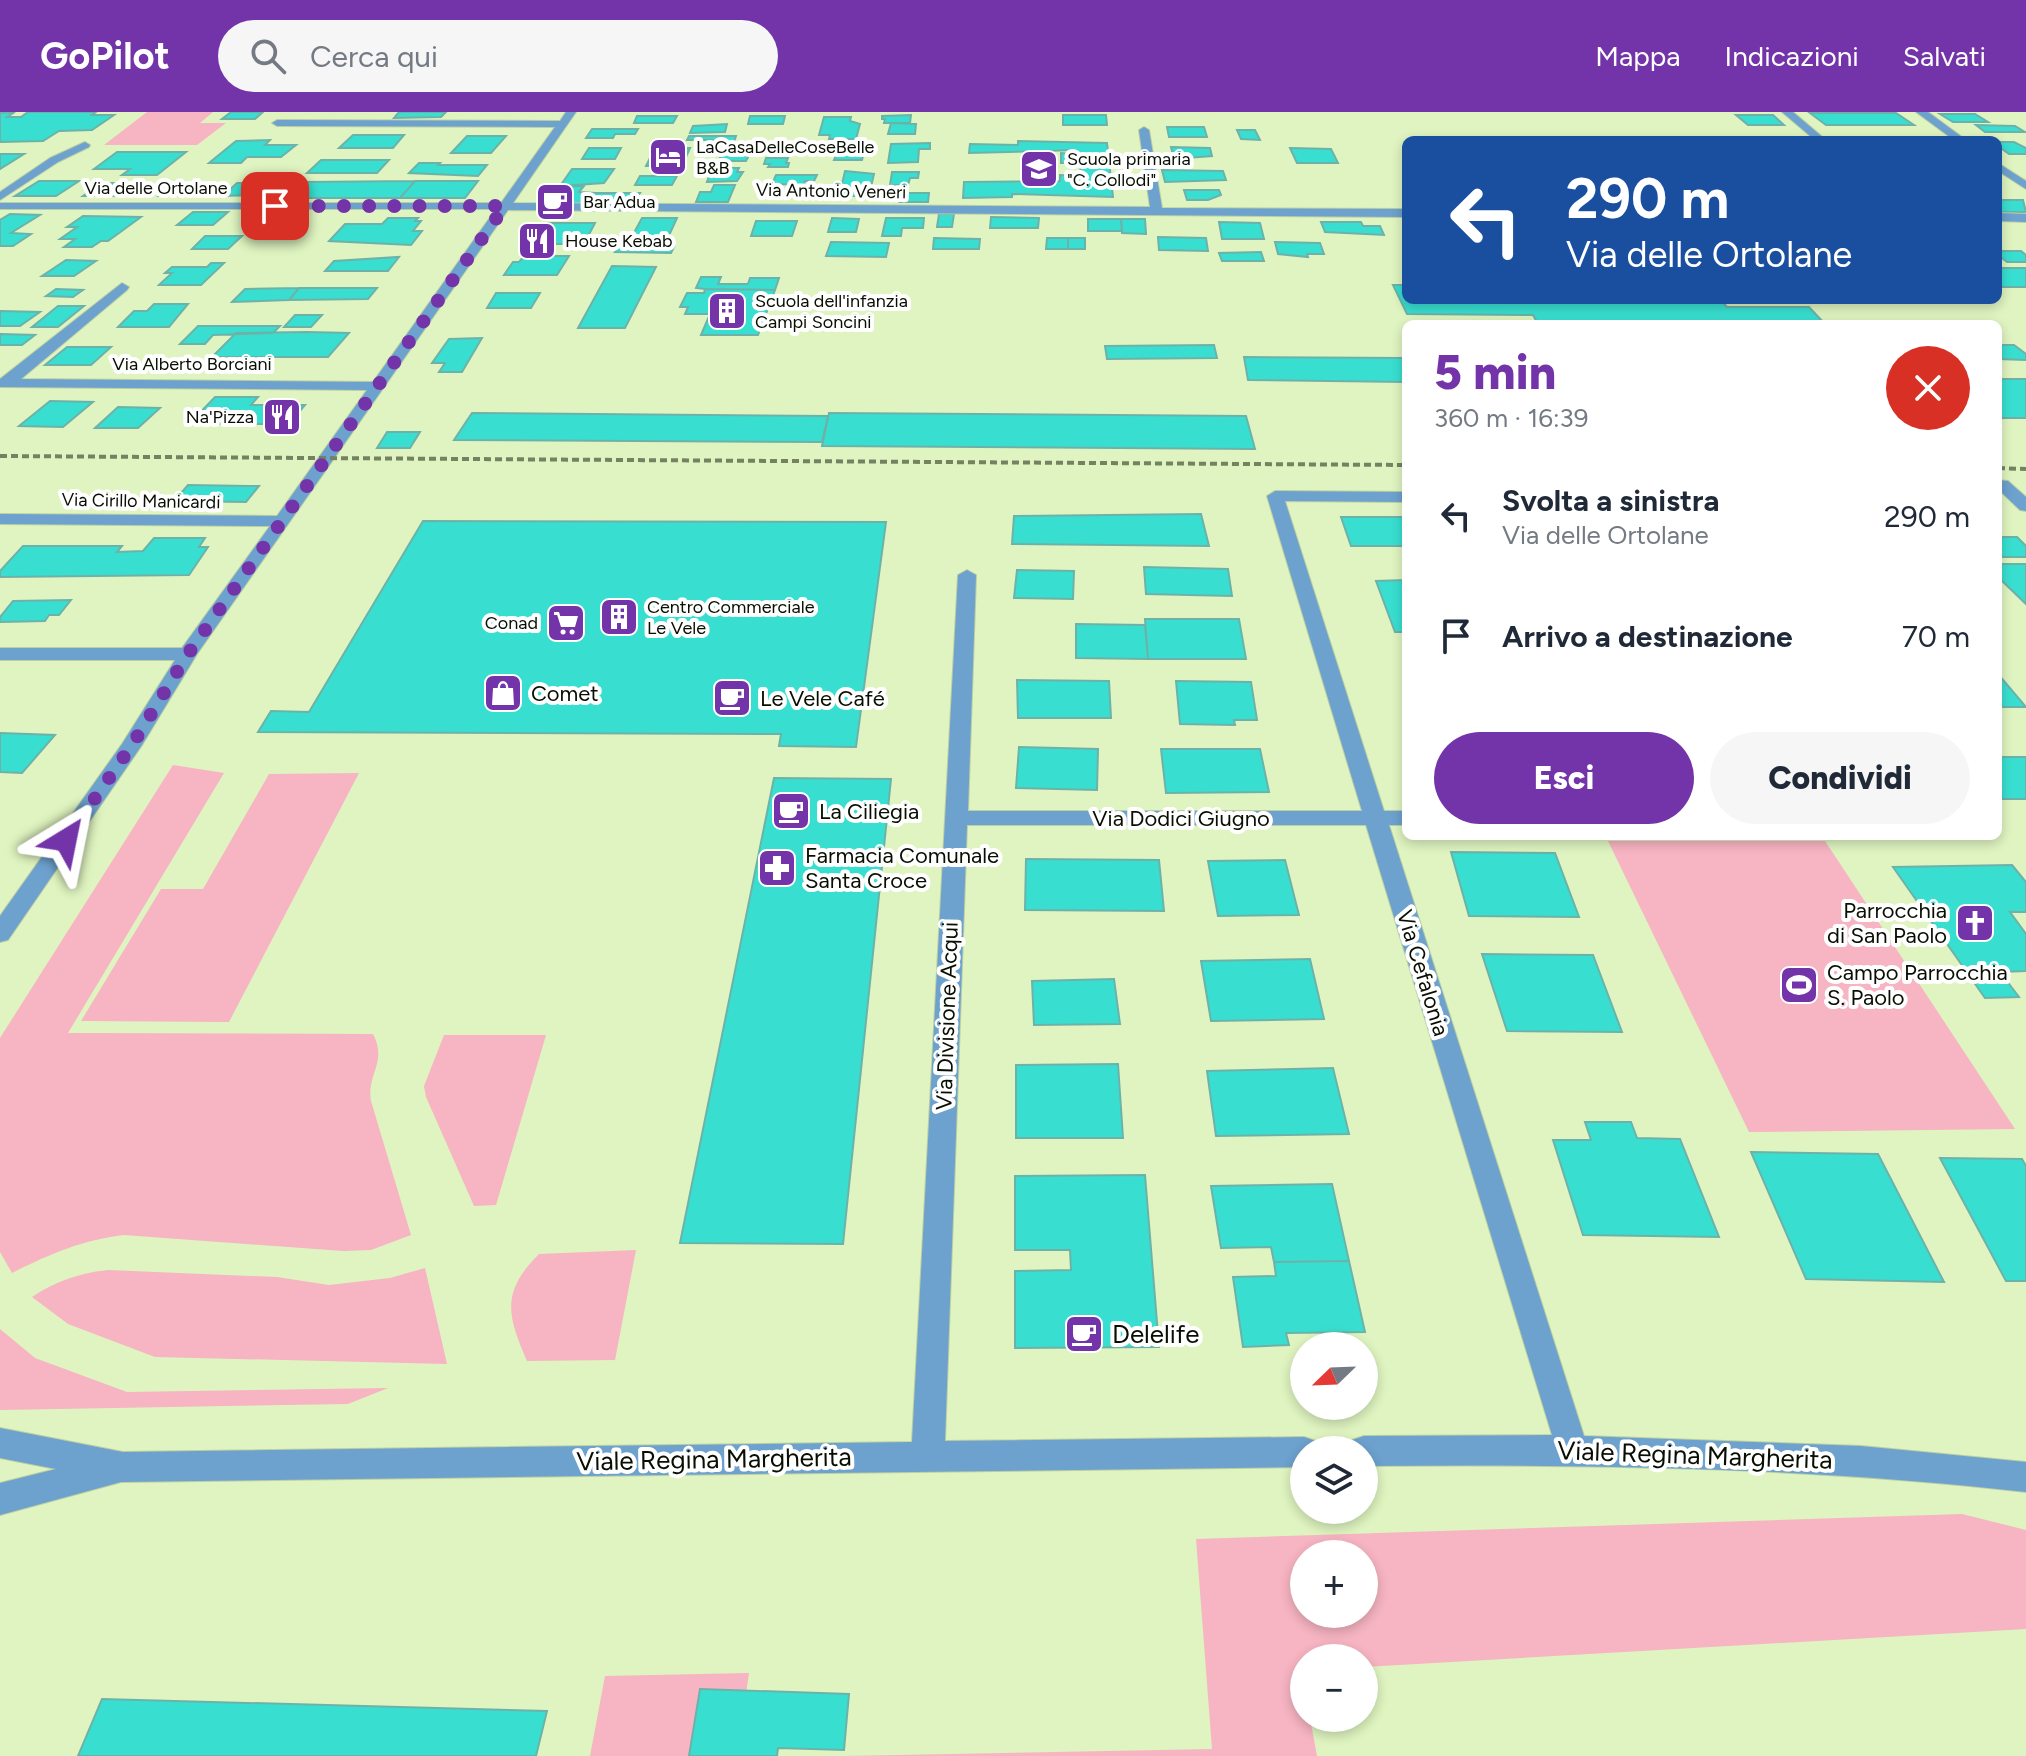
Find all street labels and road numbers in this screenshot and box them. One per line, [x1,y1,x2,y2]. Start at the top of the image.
street label: Via delle Ortolane [84,177,228,199]
street label: Via Antonio Veneri [756,179,906,203]
street label: Via Alberto Borciani [112,353,272,375]
street label: Via Cirillo Manicardi [61,489,221,513]
street label: Via Dodici Giugno [1092,805,1270,832]
street label: Via Cefalonia [1391,907,1455,1039]
street label: Via Divisione Acqui [930,921,964,1111]
street label: Viale Regina Margherita [1557,1434,1833,1476]
street label: Viale Regina Margherita [576,1441,852,1477]

